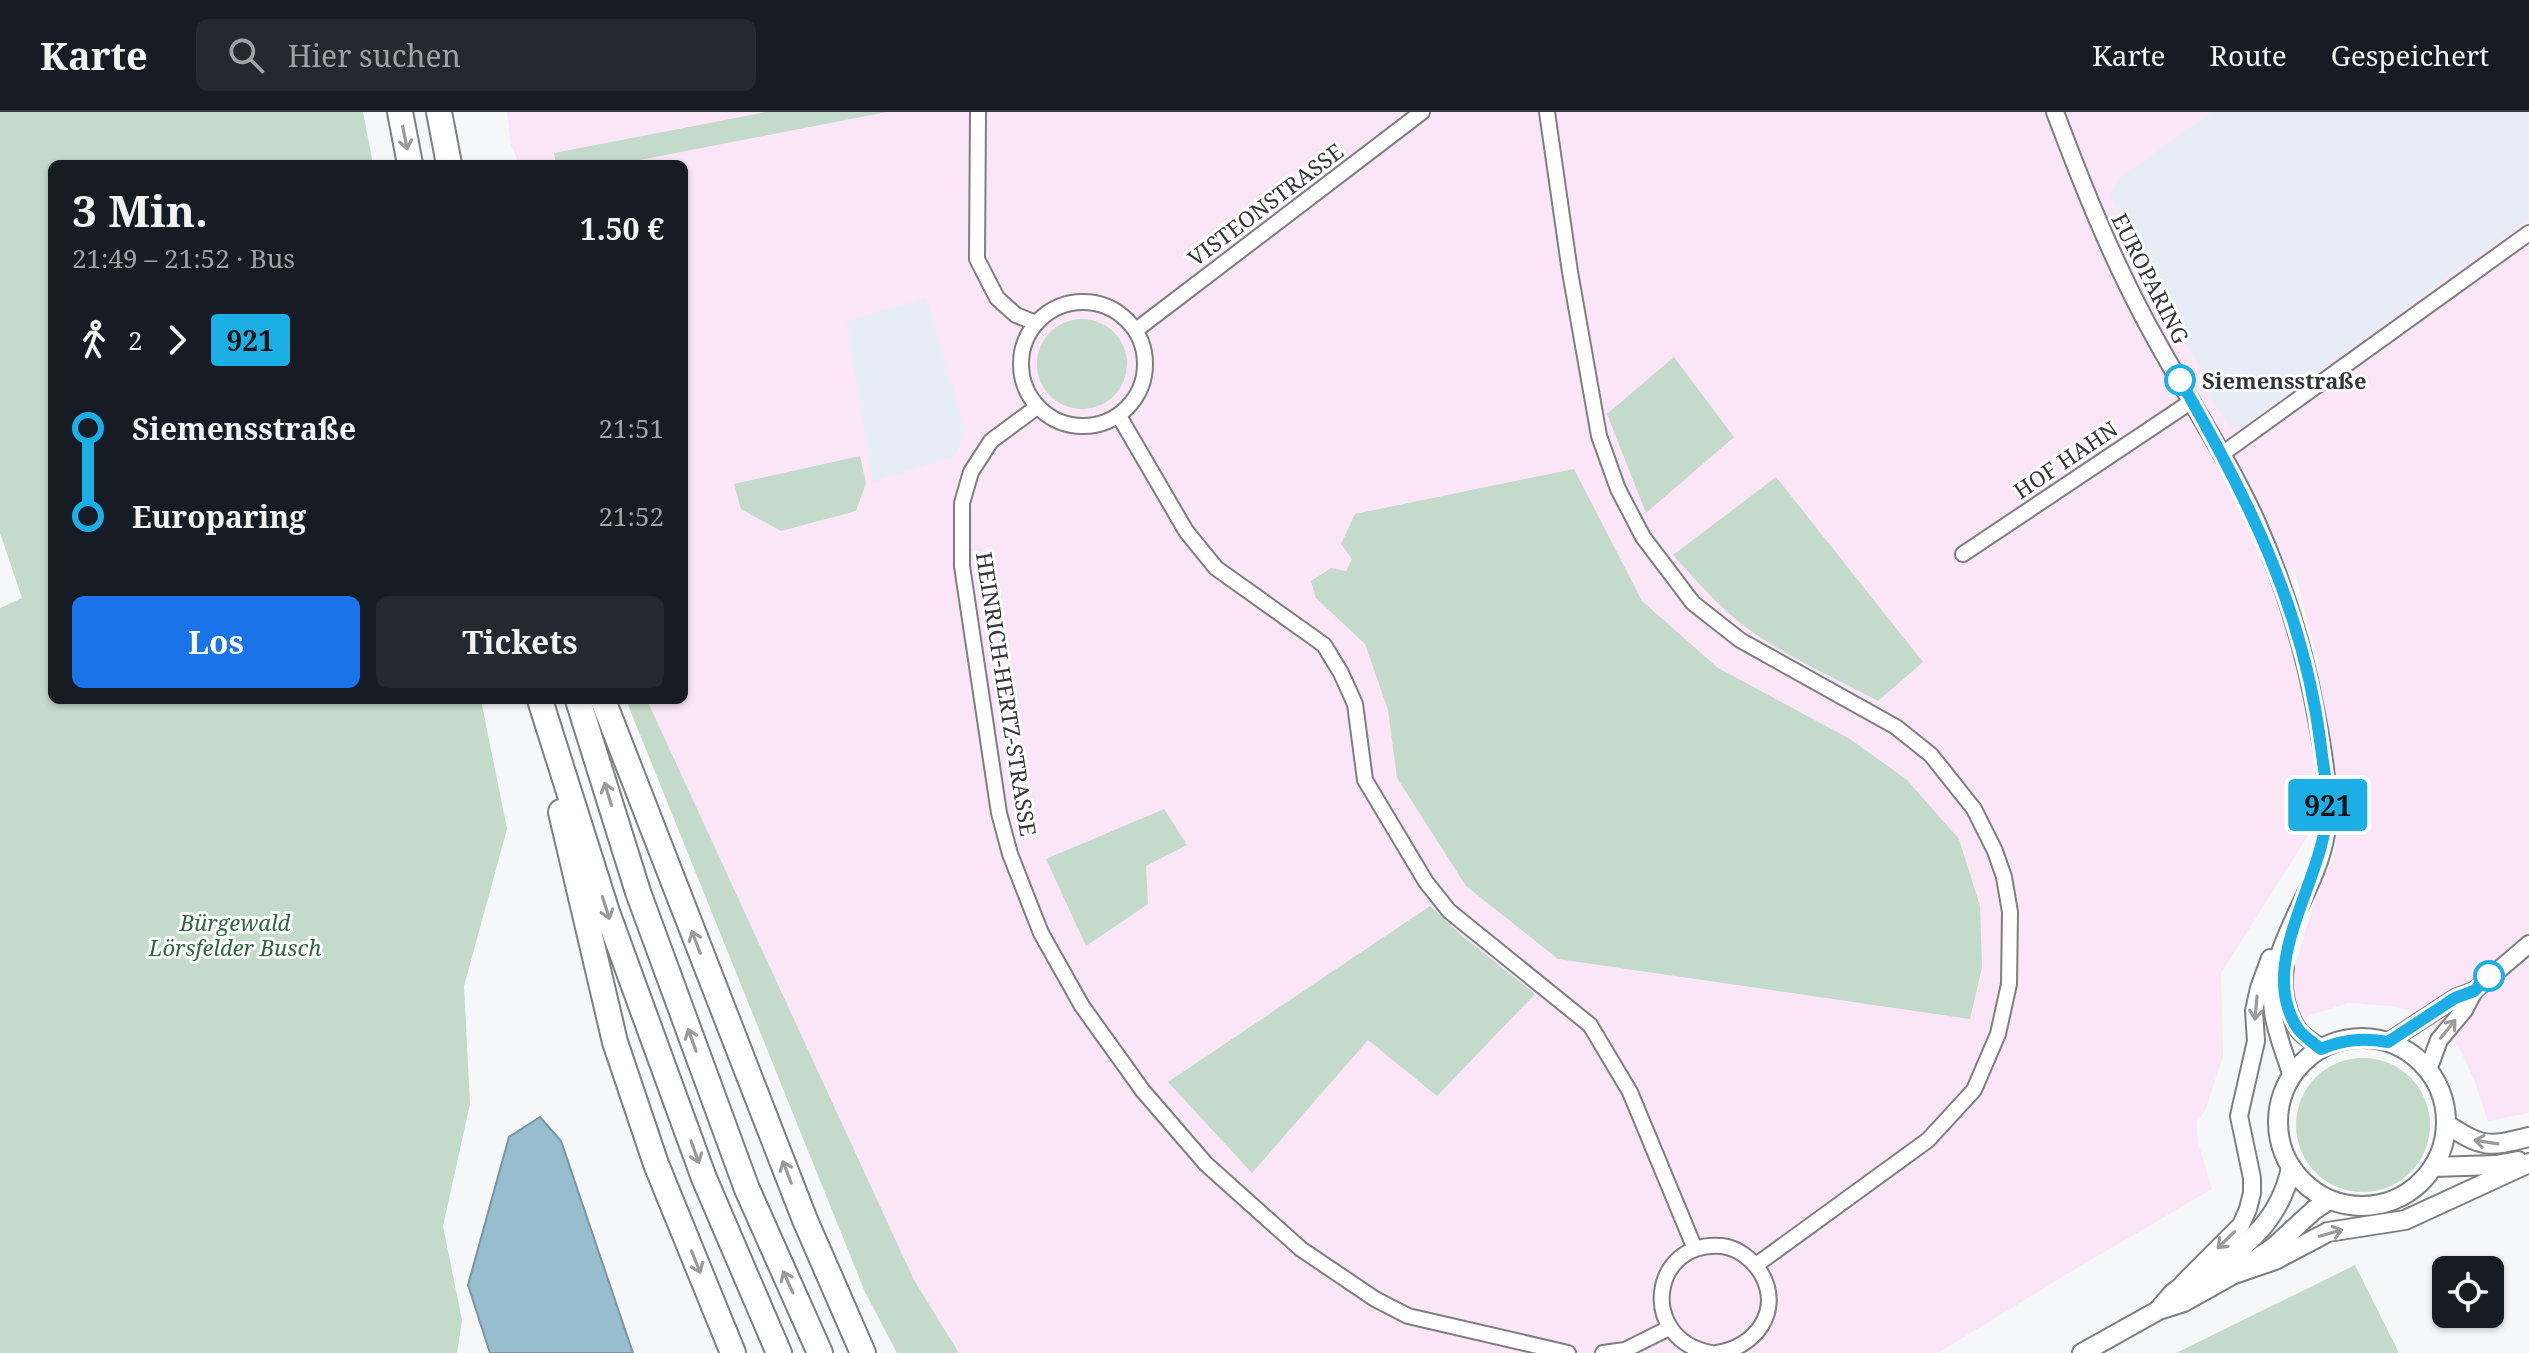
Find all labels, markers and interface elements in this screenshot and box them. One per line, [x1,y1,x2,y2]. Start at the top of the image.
search box [196,19,756,91]
text: Karte [40,29,148,81]
icon: search [224,33,268,77]
text: Hier suchen [288,35,461,76]
text: Karte [2092,36,2166,74]
text: Route [2210,36,2287,74]
text: Gespeichert [2331,36,2489,74]
one-way arrow [398,125,413,150]
street label: VISTEONSTRASSE [1181,136,1349,272]
text: 3 Min. [72,180,208,240]
text: 1.50 € [580,208,664,249]
street label: EUROPARING [2105,208,2197,349]
text: 21:49 – 21:52 · Bus [72,240,295,276]
icon: walk [72,318,116,362]
icon: forward [155,318,199,362]
text: 921 [227,321,274,359]
text: 2 [128,322,143,358]
marker: Siemensstraße [2165,365,2195,395]
place label: Siemensstraße [2202,365,2366,395]
text: Siemensstraße [132,408,356,449]
text: 21:51 [598,410,664,446]
street label: HOF HAHN [2007,413,2123,505]
text: Europaring [132,496,306,537]
text: 21:52 [598,498,664,534]
street label: HEINRICH-HERTZ-STRASSE [970,550,1044,838]
button: Los [72,596,360,688]
button: Tickets [376,596,664,688]
line badge: 921 [2282,779,2374,831]
one-way arrow [599,782,614,807]
text: 921 [2304,786,2352,824]
one-way arrow [599,895,614,920]
park label: Bürgewald Lörsfelder Busch [148,907,321,962]
one-way arrow [688,930,702,955]
unlabelled marker [2474,961,2504,991]
one-way arrow [2248,994,2263,1021]
one-way arrow [2439,1019,2457,1040]
one-way arrow [684,1028,699,1053]
one-way arrow [2473,1134,2499,1149]
one-way arrow [689,1139,703,1164]
one-way arrow [778,1161,793,1185]
one-way arrow [2318,1224,2344,1239]
one-way arrow [2217,1230,2236,1249]
one-way arrow [690,1249,704,1274]
map controls [2432,1256,2504,1328]
button: locate [2432,1256,2504,1328]
one-way arrow [780,1270,795,1294]

